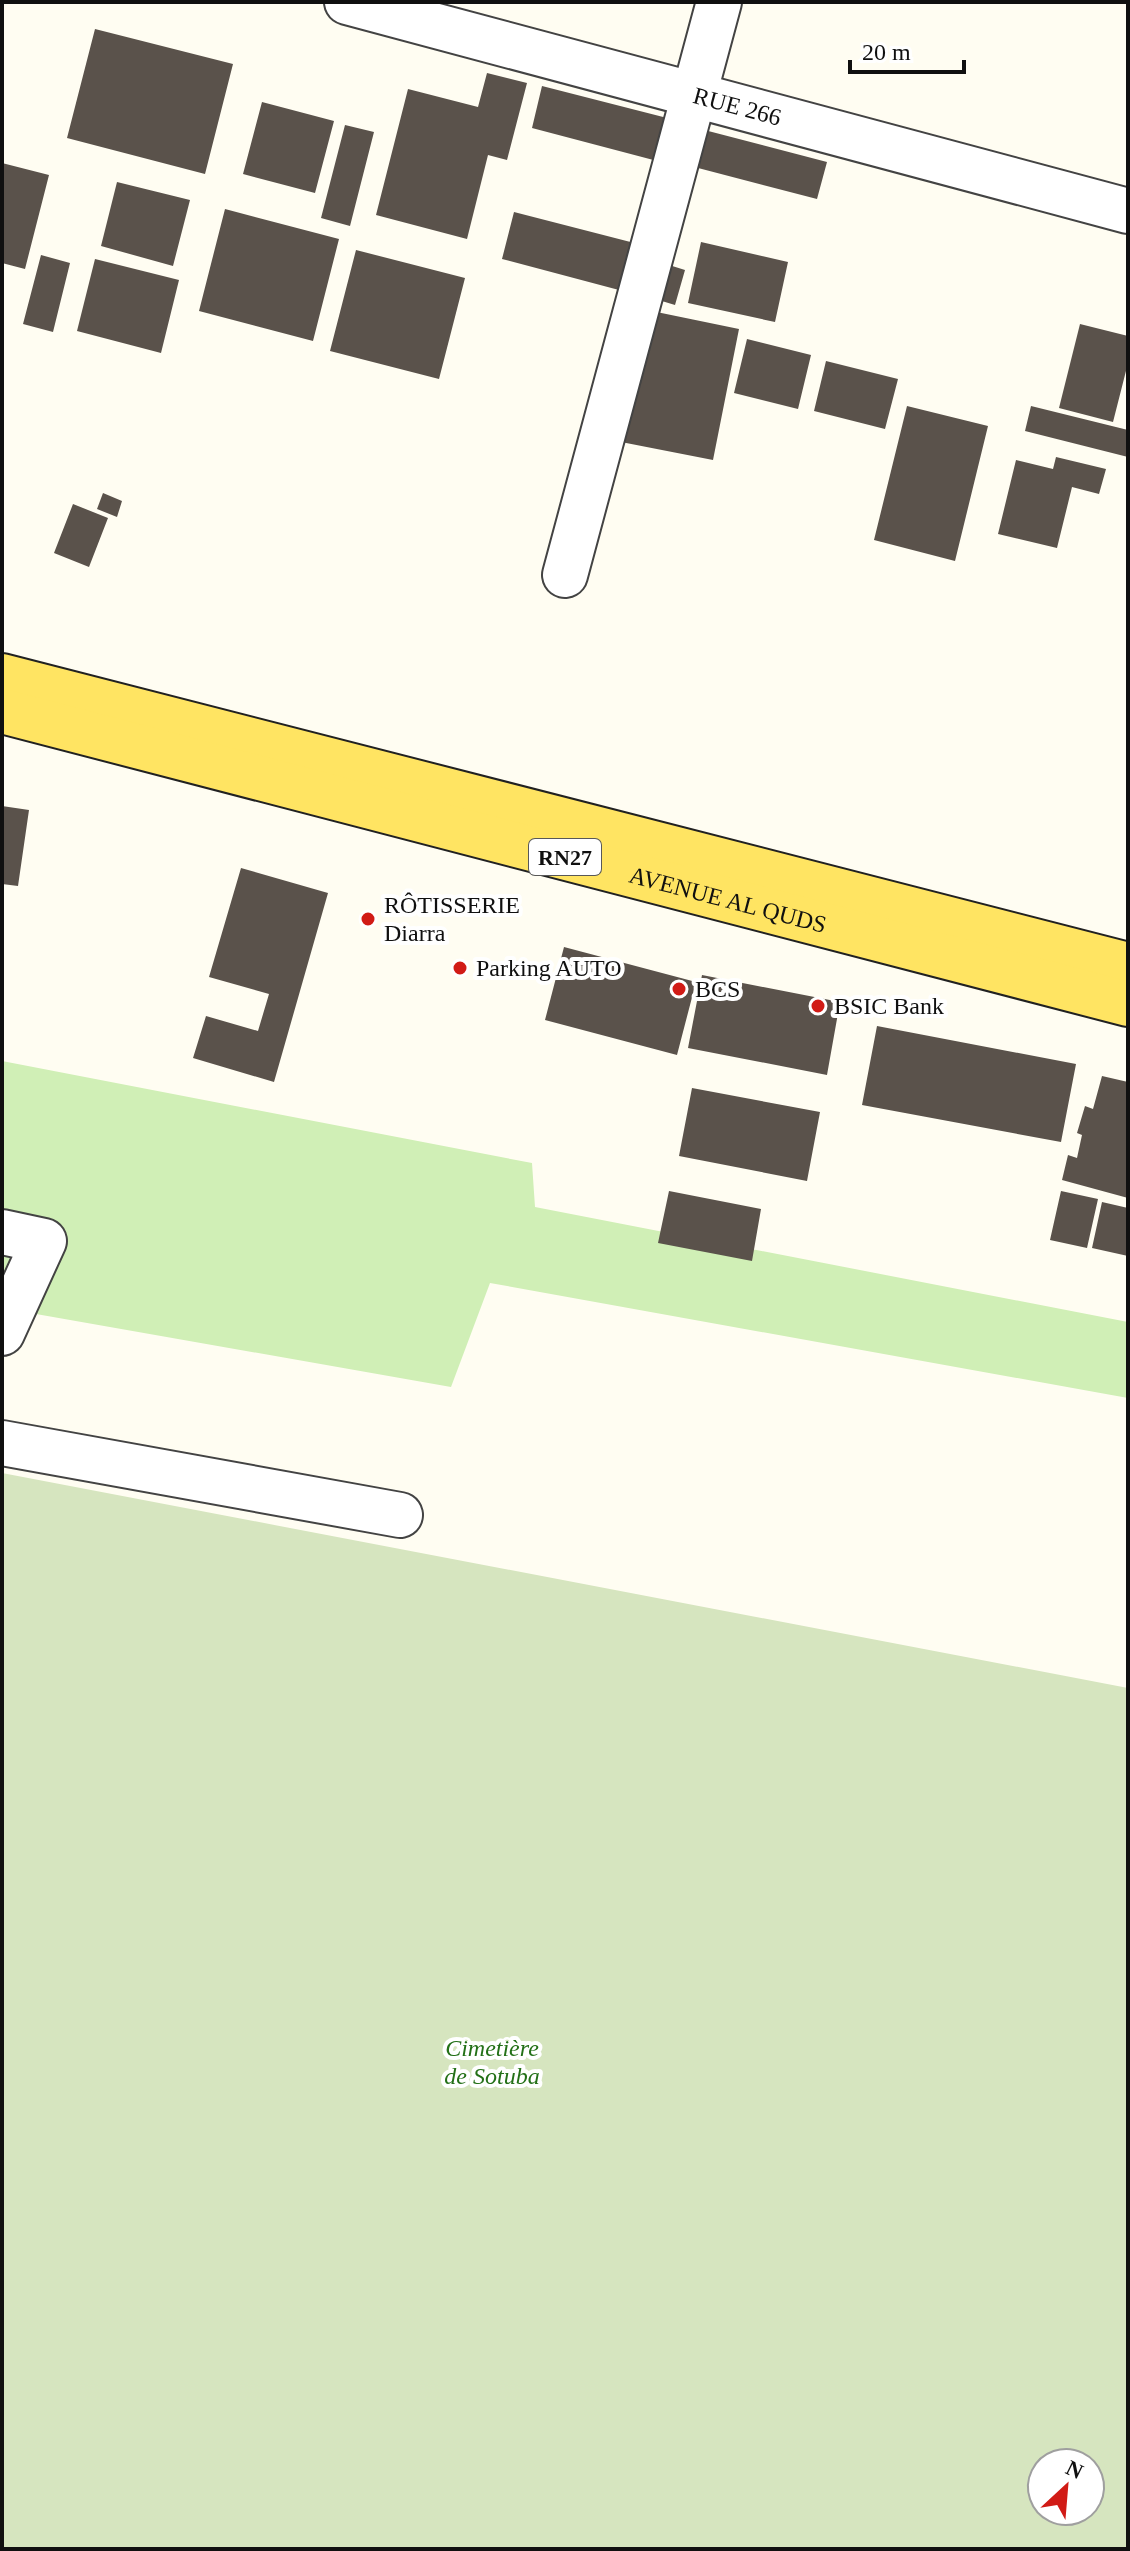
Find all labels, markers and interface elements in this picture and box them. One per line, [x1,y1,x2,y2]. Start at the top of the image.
scale bar [850,24,964,74]
text: 20 m [862,39,911,65]
street label: RUE 266 [690,82,784,131]
road number: RN27 [529,839,601,875]
street label: AVENUE AL QUDS [626,862,829,938]
place label: RÔTISSERIE Diarra [384,892,520,946]
marker: RÔTISSERIE Diarra [359,910,377,928]
place label: Parking AUTO [476,955,622,981]
marker: Parking AUTO [451,959,469,977]
place label: BCS [695,976,740,1002]
marker: BCS [670,980,688,998]
place label: BSIC Bank [834,993,944,1019]
marker: BSIC Bank [809,997,827,1015]
park label: Cimetière de Sotuba [444,2035,540,2089]
north arrow [1026,2447,1106,2527]
text: N [1062,2455,1087,2484]

